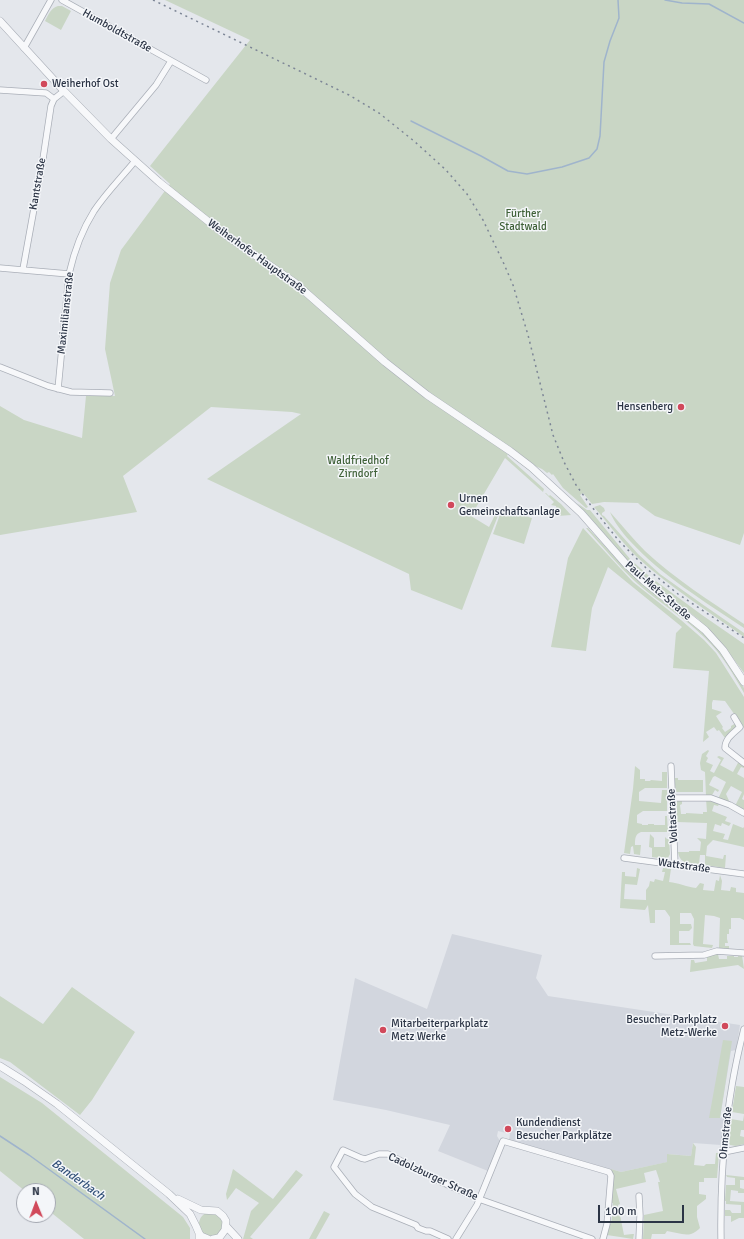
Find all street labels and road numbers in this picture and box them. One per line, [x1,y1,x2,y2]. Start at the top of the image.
street label: Humboldtstraße [80,7,154,55]
street label: Kantstraße [27,157,49,211]
street label: Weiherhofer Hauptstraße [205,217,309,297]
street label: Maximilianstraße [55,271,77,355]
street label: Paul-Metz-Straße [622,559,694,623]
street label: Voltastraße [665,788,681,844]
street label: Wattstraße [657,856,711,876]
street label: Ohmstraße [717,1106,735,1160]
street label: Cadolzburger Straße [386,1150,480,1204]

